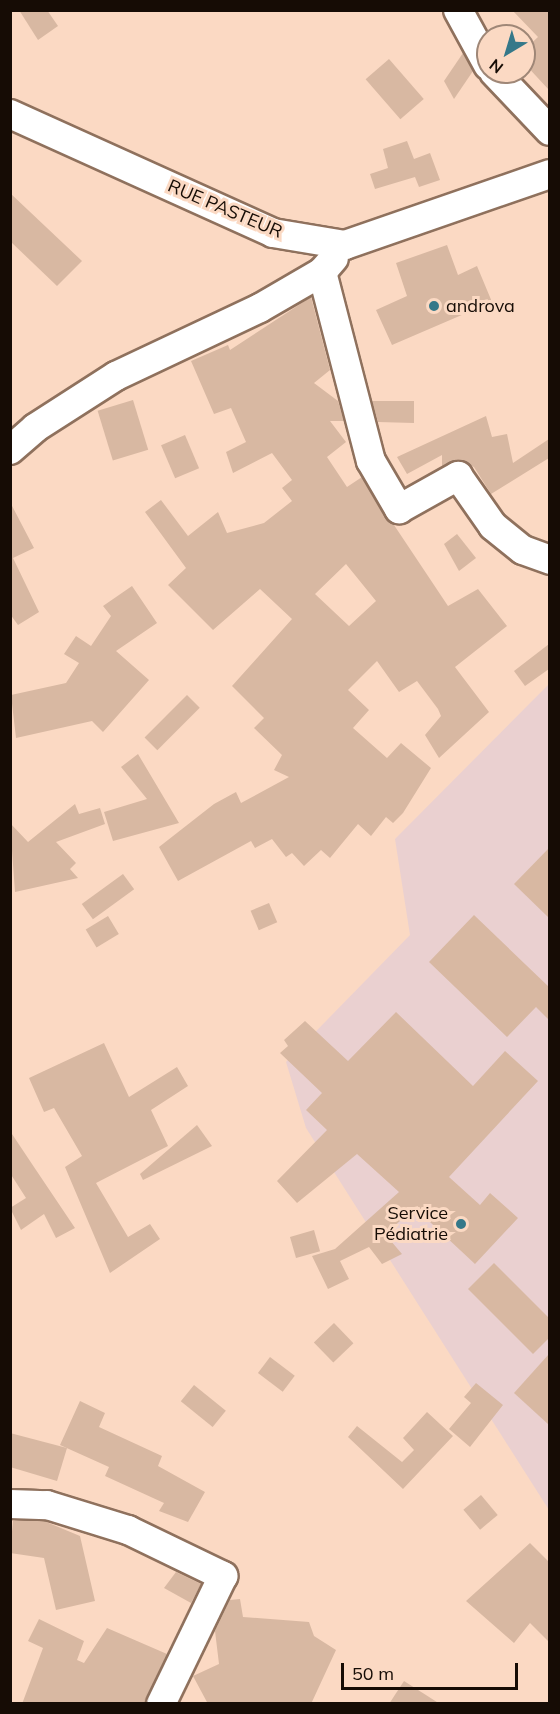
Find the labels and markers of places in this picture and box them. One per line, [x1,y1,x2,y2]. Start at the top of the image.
place label: androva [446,295,515,317]
marker: androva [427,299,441,313]
place label: Service Pédiatrie [374,1203,448,1246]
marker: Service Pédiatrie [452,1215,470,1233]

